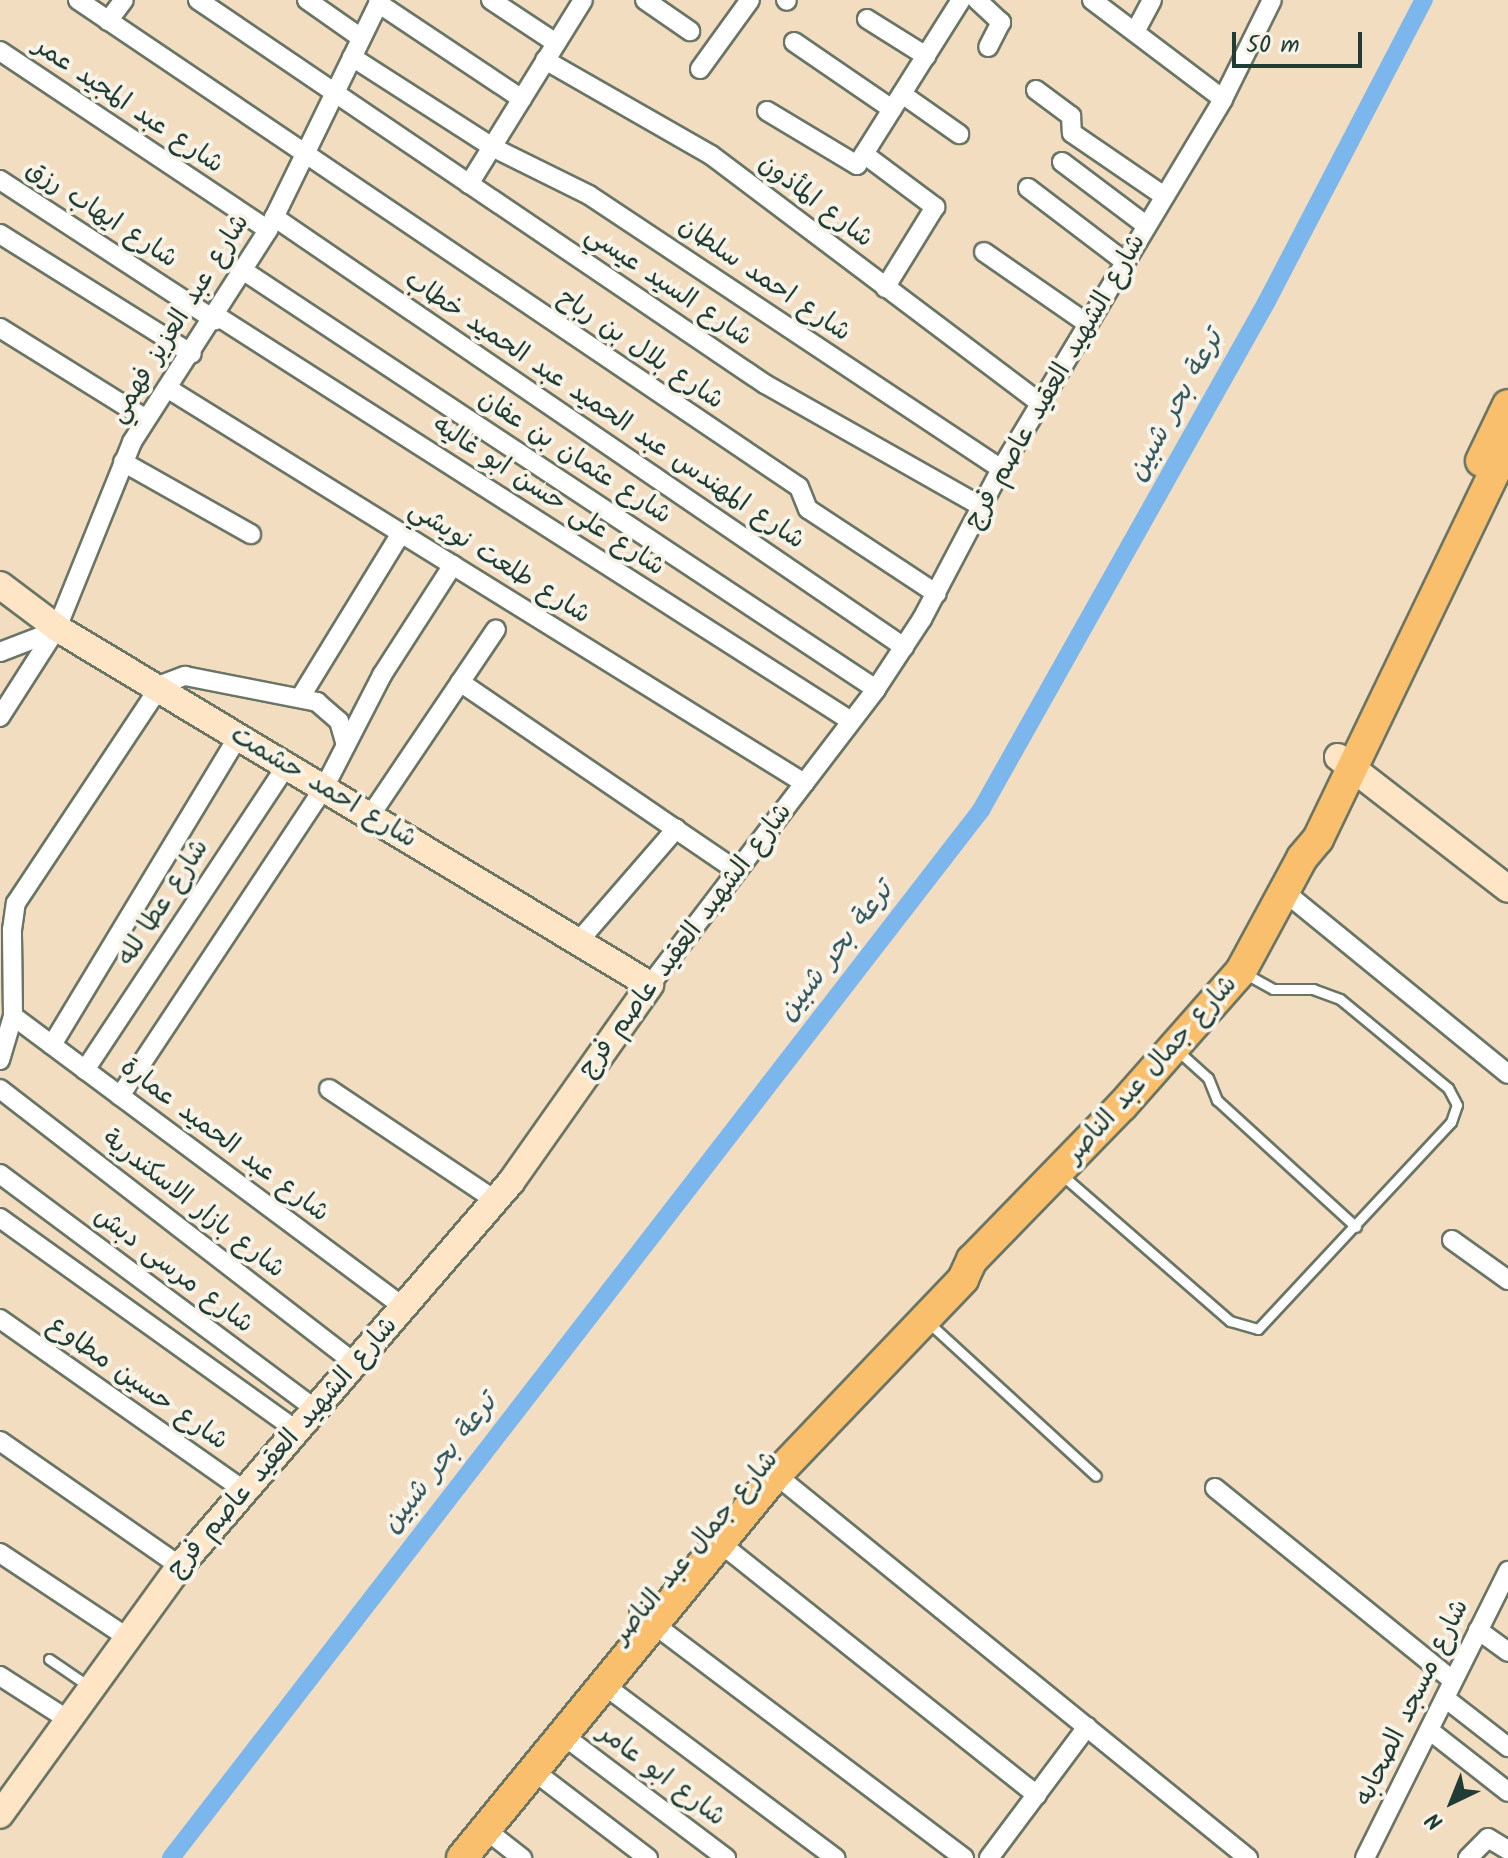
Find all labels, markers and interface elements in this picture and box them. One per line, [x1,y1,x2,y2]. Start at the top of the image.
scale bar [1236,16,1366,66]
text: 50 m [1246,26,1300,65]
street label: شارع عبد المجيد عمر [27,31,229,181]
street label: شارع المأذون [751,149,879,255]
street label: شارع ايهاب رزق [19,154,183,276]
street label: شارع عبد العزيز فهمي [103,209,257,429]
street label: شارع احمد سلطان [672,211,856,349]
street label: شارع السيد عيسي [579,220,757,354]
street label: شارع الشهيد العقيد عاصم فرج [959,229,1153,535]
street label: شارع المهندس عبد الحميد عبد الحميد خطاب [398,265,810,557]
street label: شارع بلال بن رباح [551,283,729,417]
water label: ترعة بحر شبين [1121,325,1231,487]
street label: شارع عثمان بن عفان [472,384,676,532]
street label: شارع على حسن ابو غاليه [426,410,670,584]
street label: شارع طلعت نويشي [402,495,596,631]
street label: شارع احمد حشمت [224,720,422,856]
street label: شارع الشهيد العقيد عاصم فرج [573,798,799,1084]
street label: شارع عطا لله [112,834,216,972]
water label: ترعة بحر شبين [771,876,901,1028]
street label: شارع جمال عبد الناصر [1060,970,1244,1170]
street label: شارع عبد الحميد عمارة [113,1052,335,1230]
street label: شارع بازار الاسكندرية [96,1124,290,1286]
street label: شارع مرسى دبش [87,1201,259,1341]
street label: شارع حسين مطاوع [41,1310,233,1458]
street label: شارع الشهيد العقيد عاصم فرج [161,1311,405,1585]
water label: ترعة بحر شبين [375,1388,505,1540]
street label: شارع جمال عبد الناصر [606,1445,786,1651]
street label: شارع مسجد الصحابه [1349,1595,1477,1811]
street label: شارع ابو عامر [591,1718,731,1834]
north arrow [1412,1762,1492,1842]
text: N [1418,1802,1452,1837]

